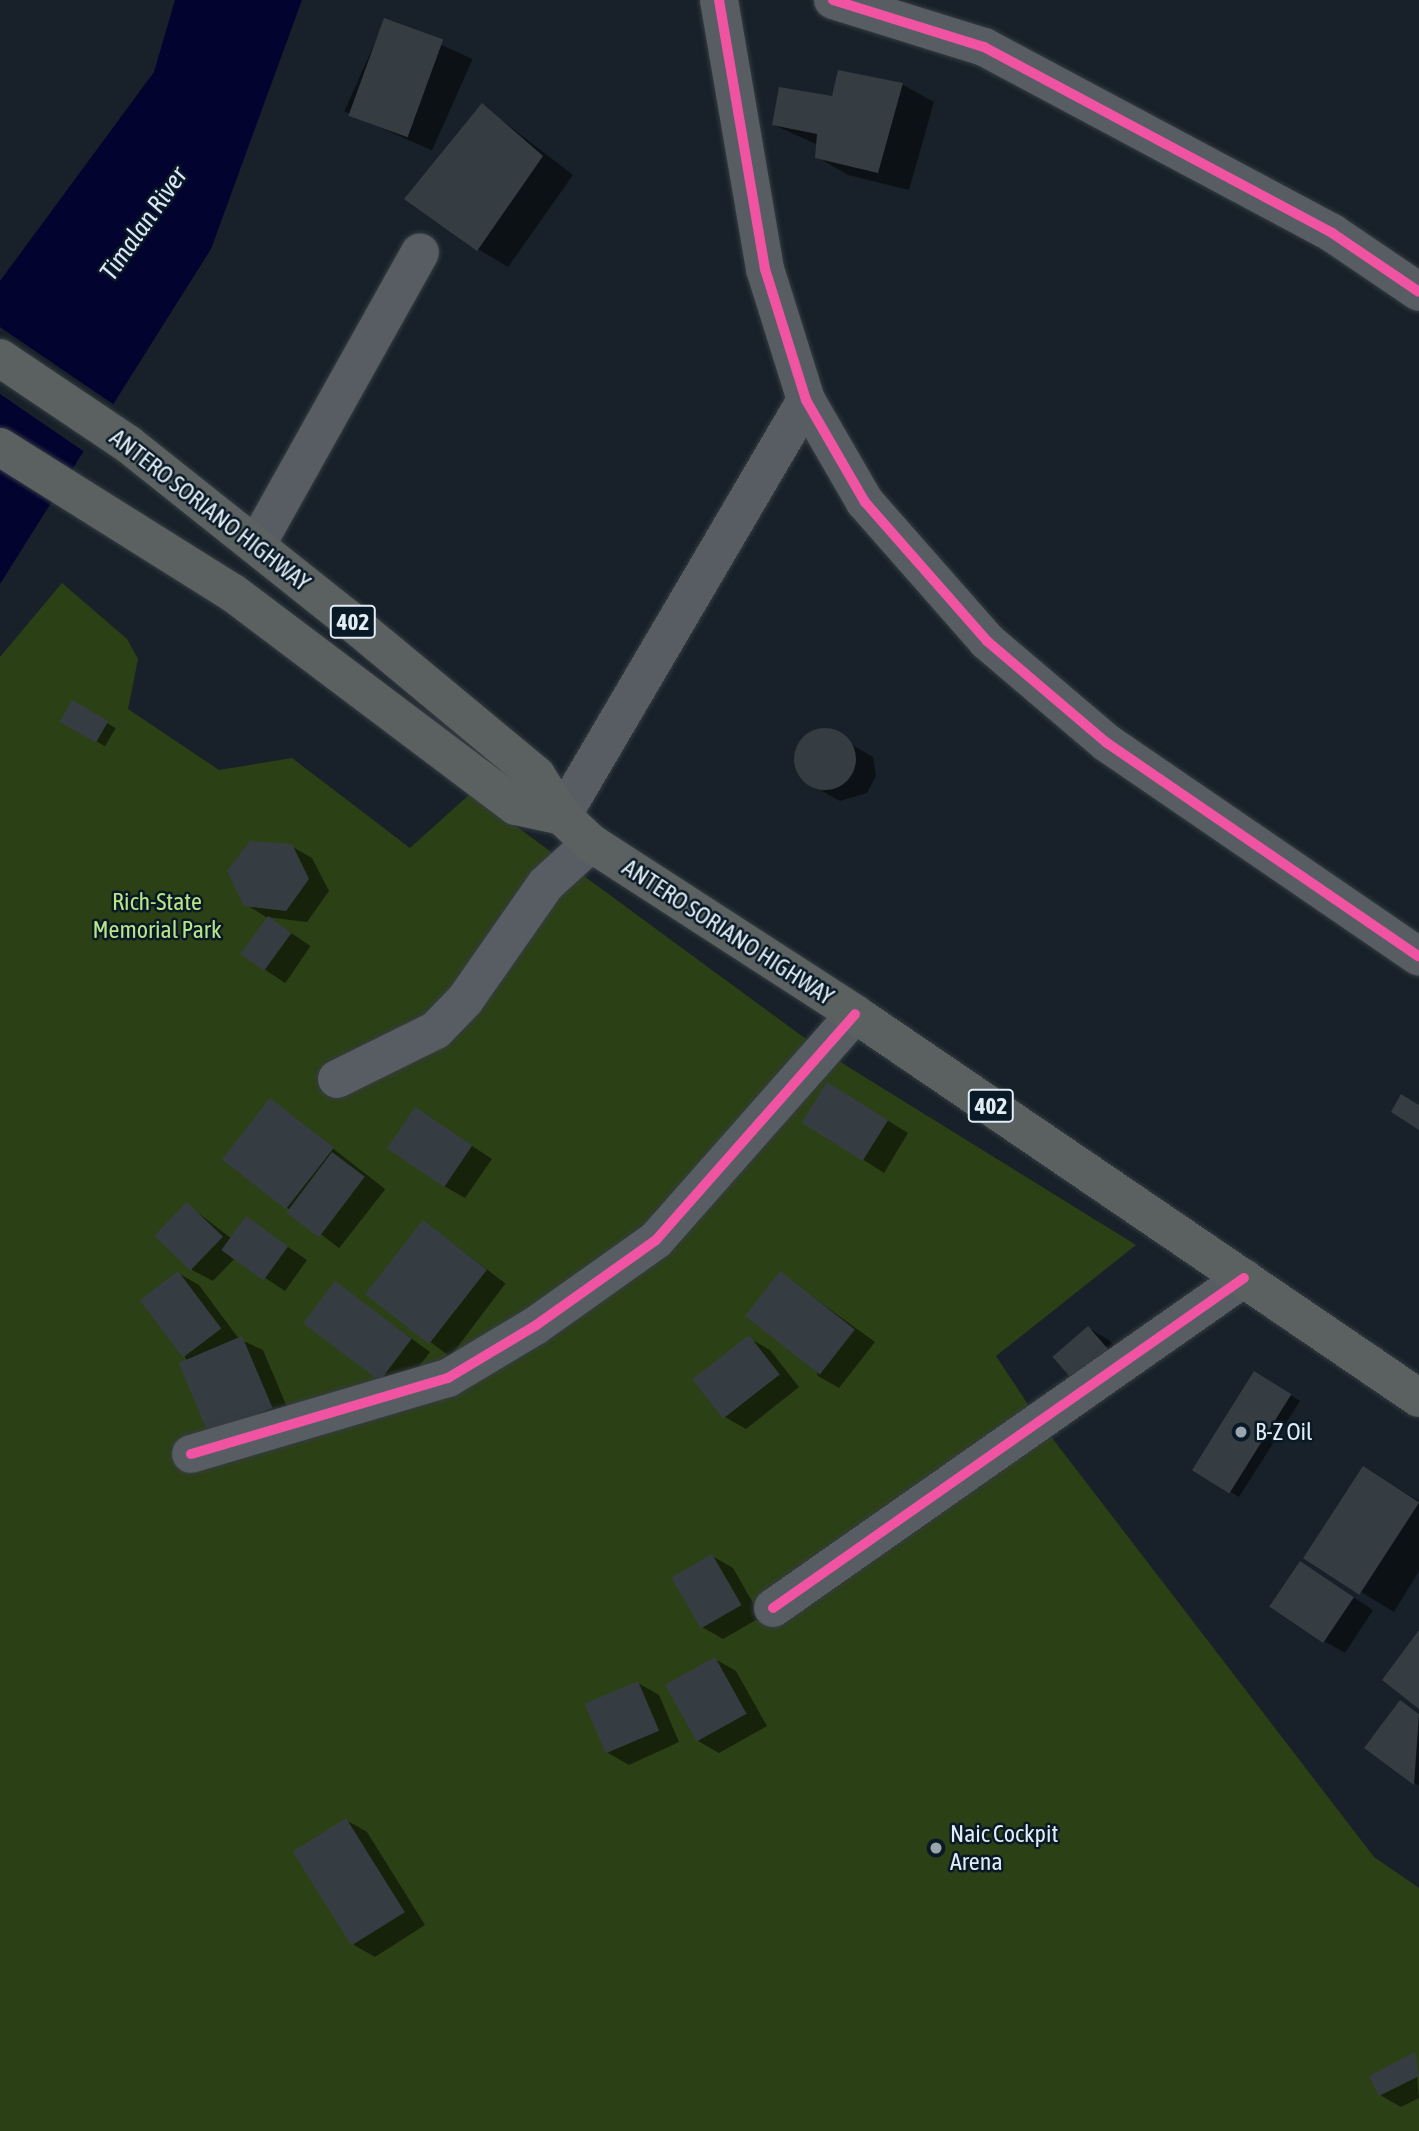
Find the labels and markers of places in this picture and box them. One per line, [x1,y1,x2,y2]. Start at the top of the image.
place label: B-Z Oil [1255,1418,1312,1446]
marker: B-Z Oil [1233,1424,1249,1440]
place label: Naic Cockpit Arena [950,1820,1058,1876]
marker: Naic Cockpit Arena [928,1840,944,1856]

